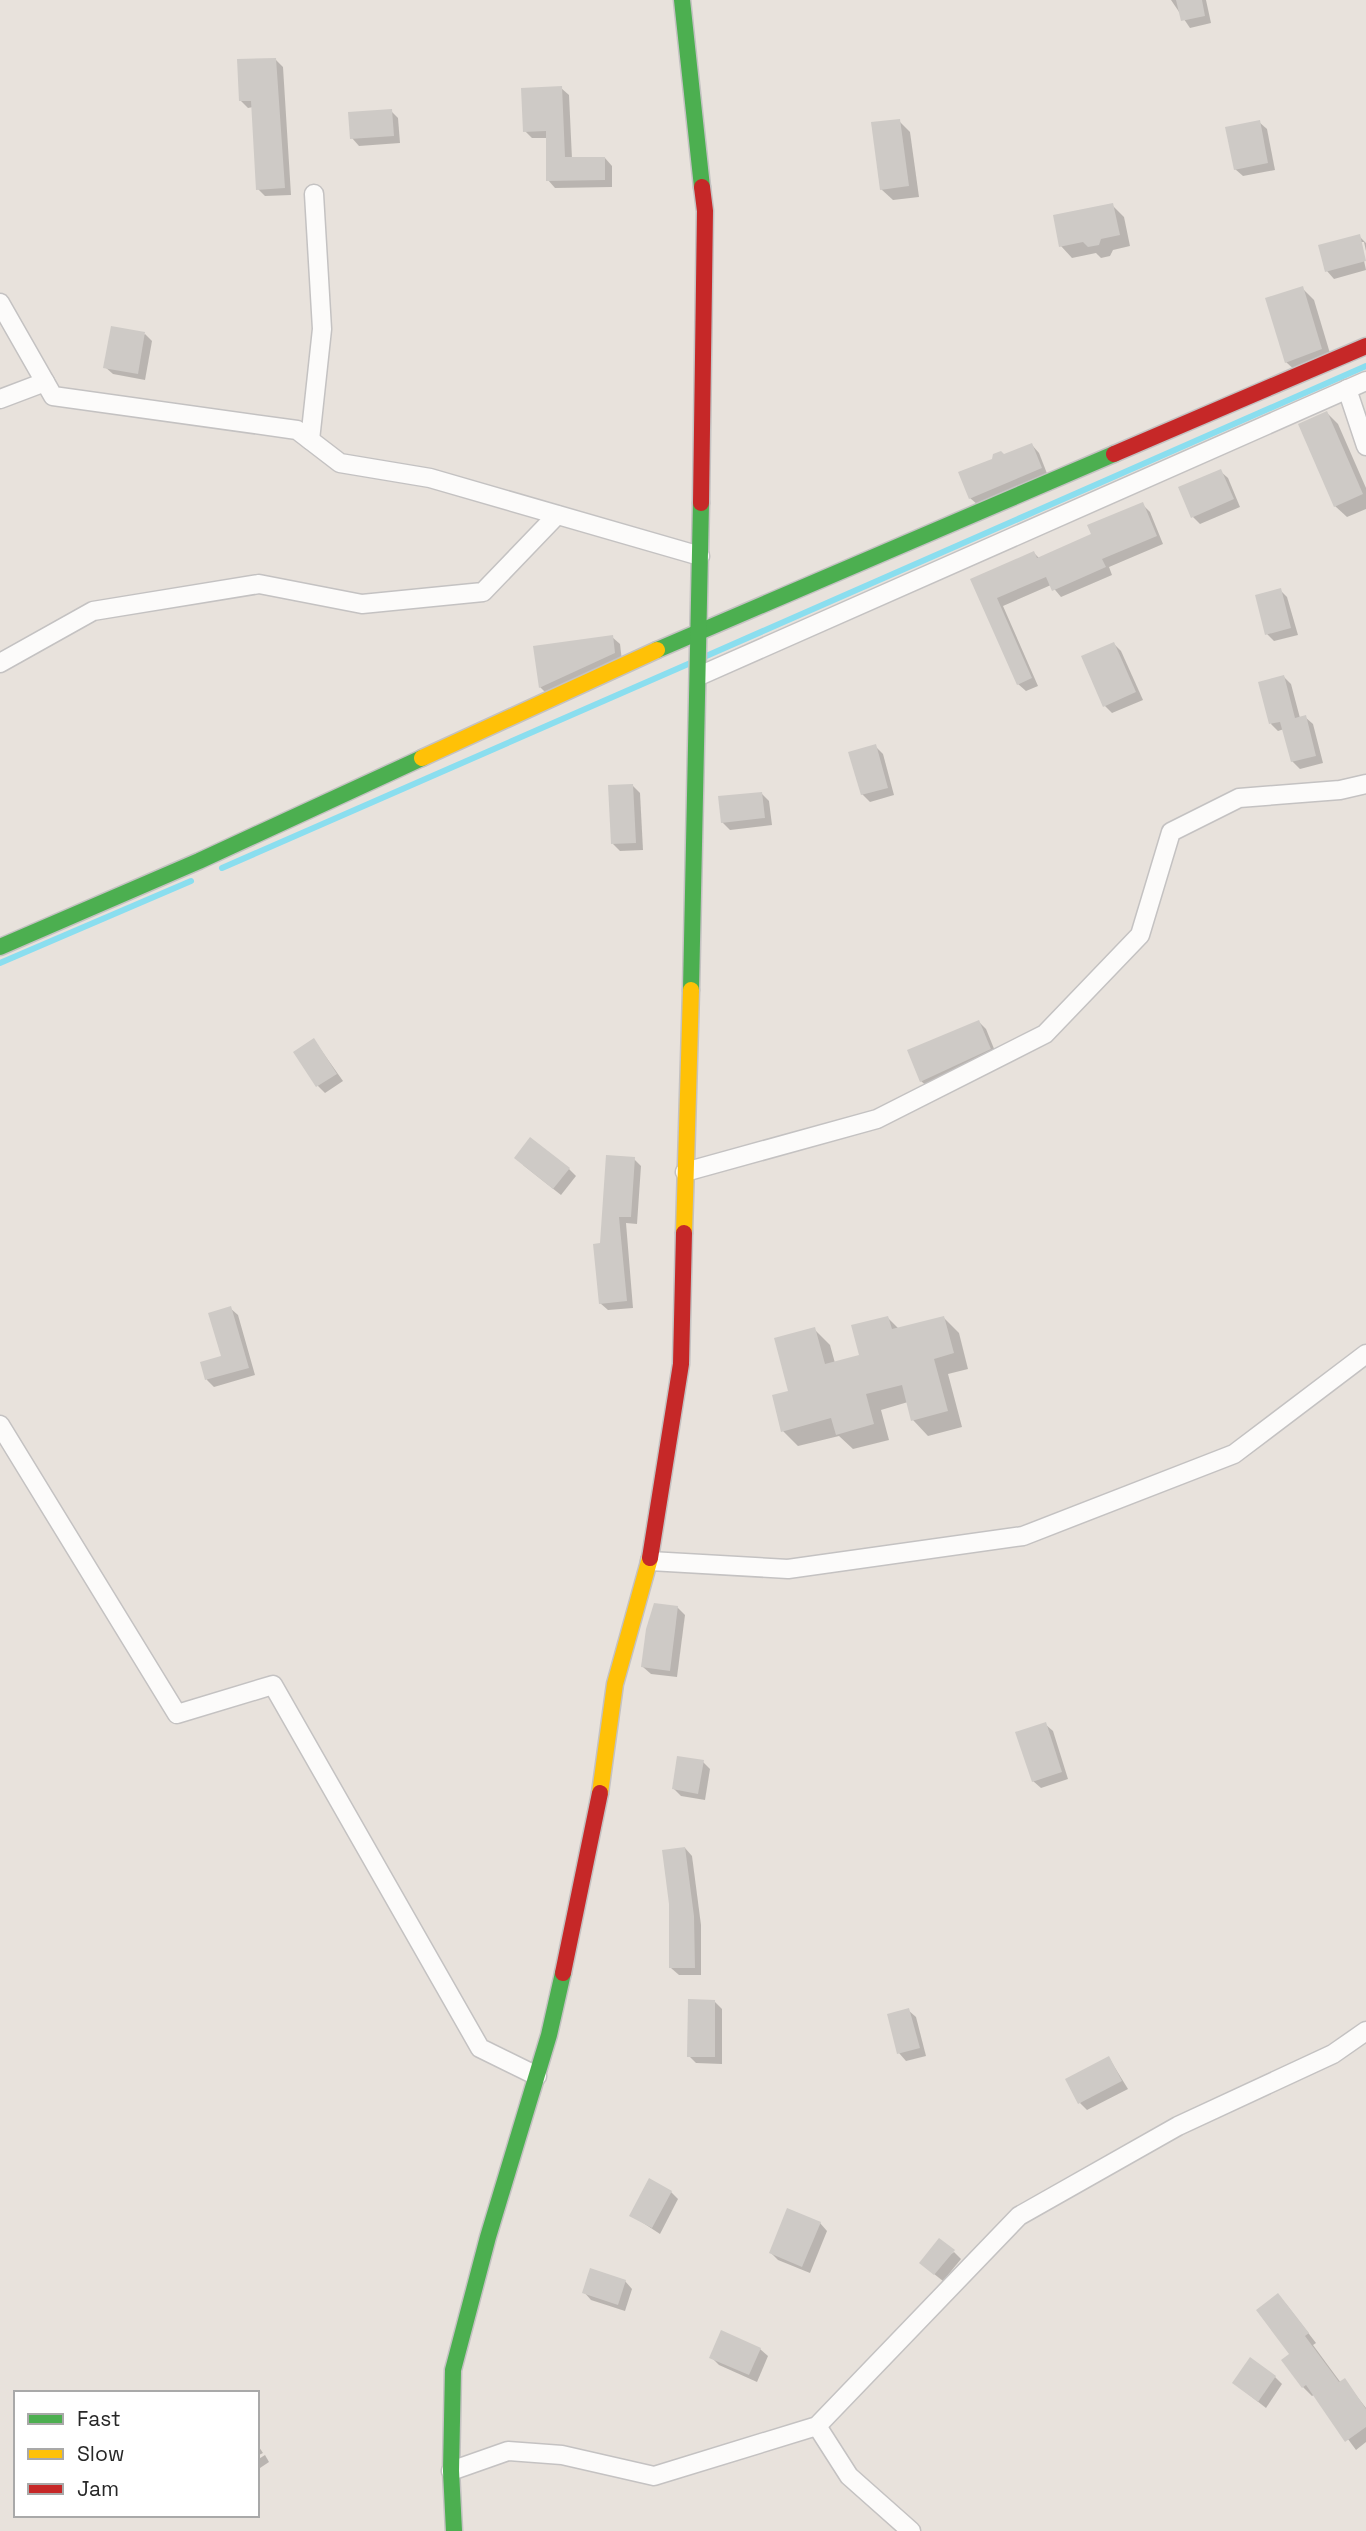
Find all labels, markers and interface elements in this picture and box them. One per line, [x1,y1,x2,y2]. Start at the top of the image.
legend [14,2391,259,2517]
text: Fast [77,2405,121,2432]
text: Slow [77,2440,125,2467]
text: Jam [77,2475,119,2502]

